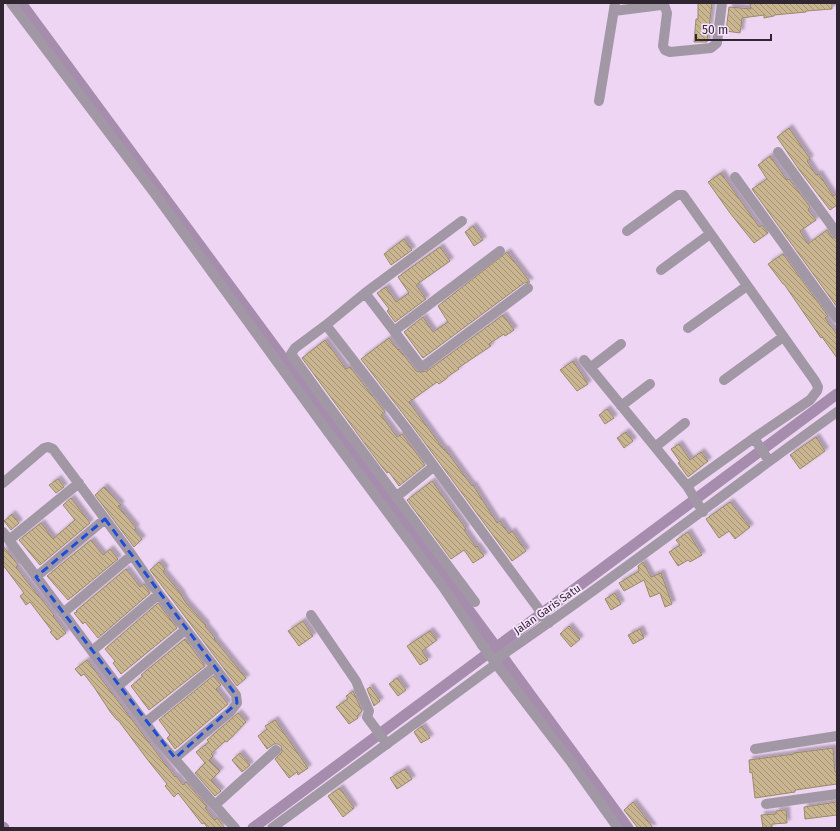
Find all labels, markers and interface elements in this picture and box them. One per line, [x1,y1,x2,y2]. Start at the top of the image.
scale bar [696,16,771,42]
text: 50 m [702,23,728,37]
street label: Jalan Garis Satu [511,582,583,637]

